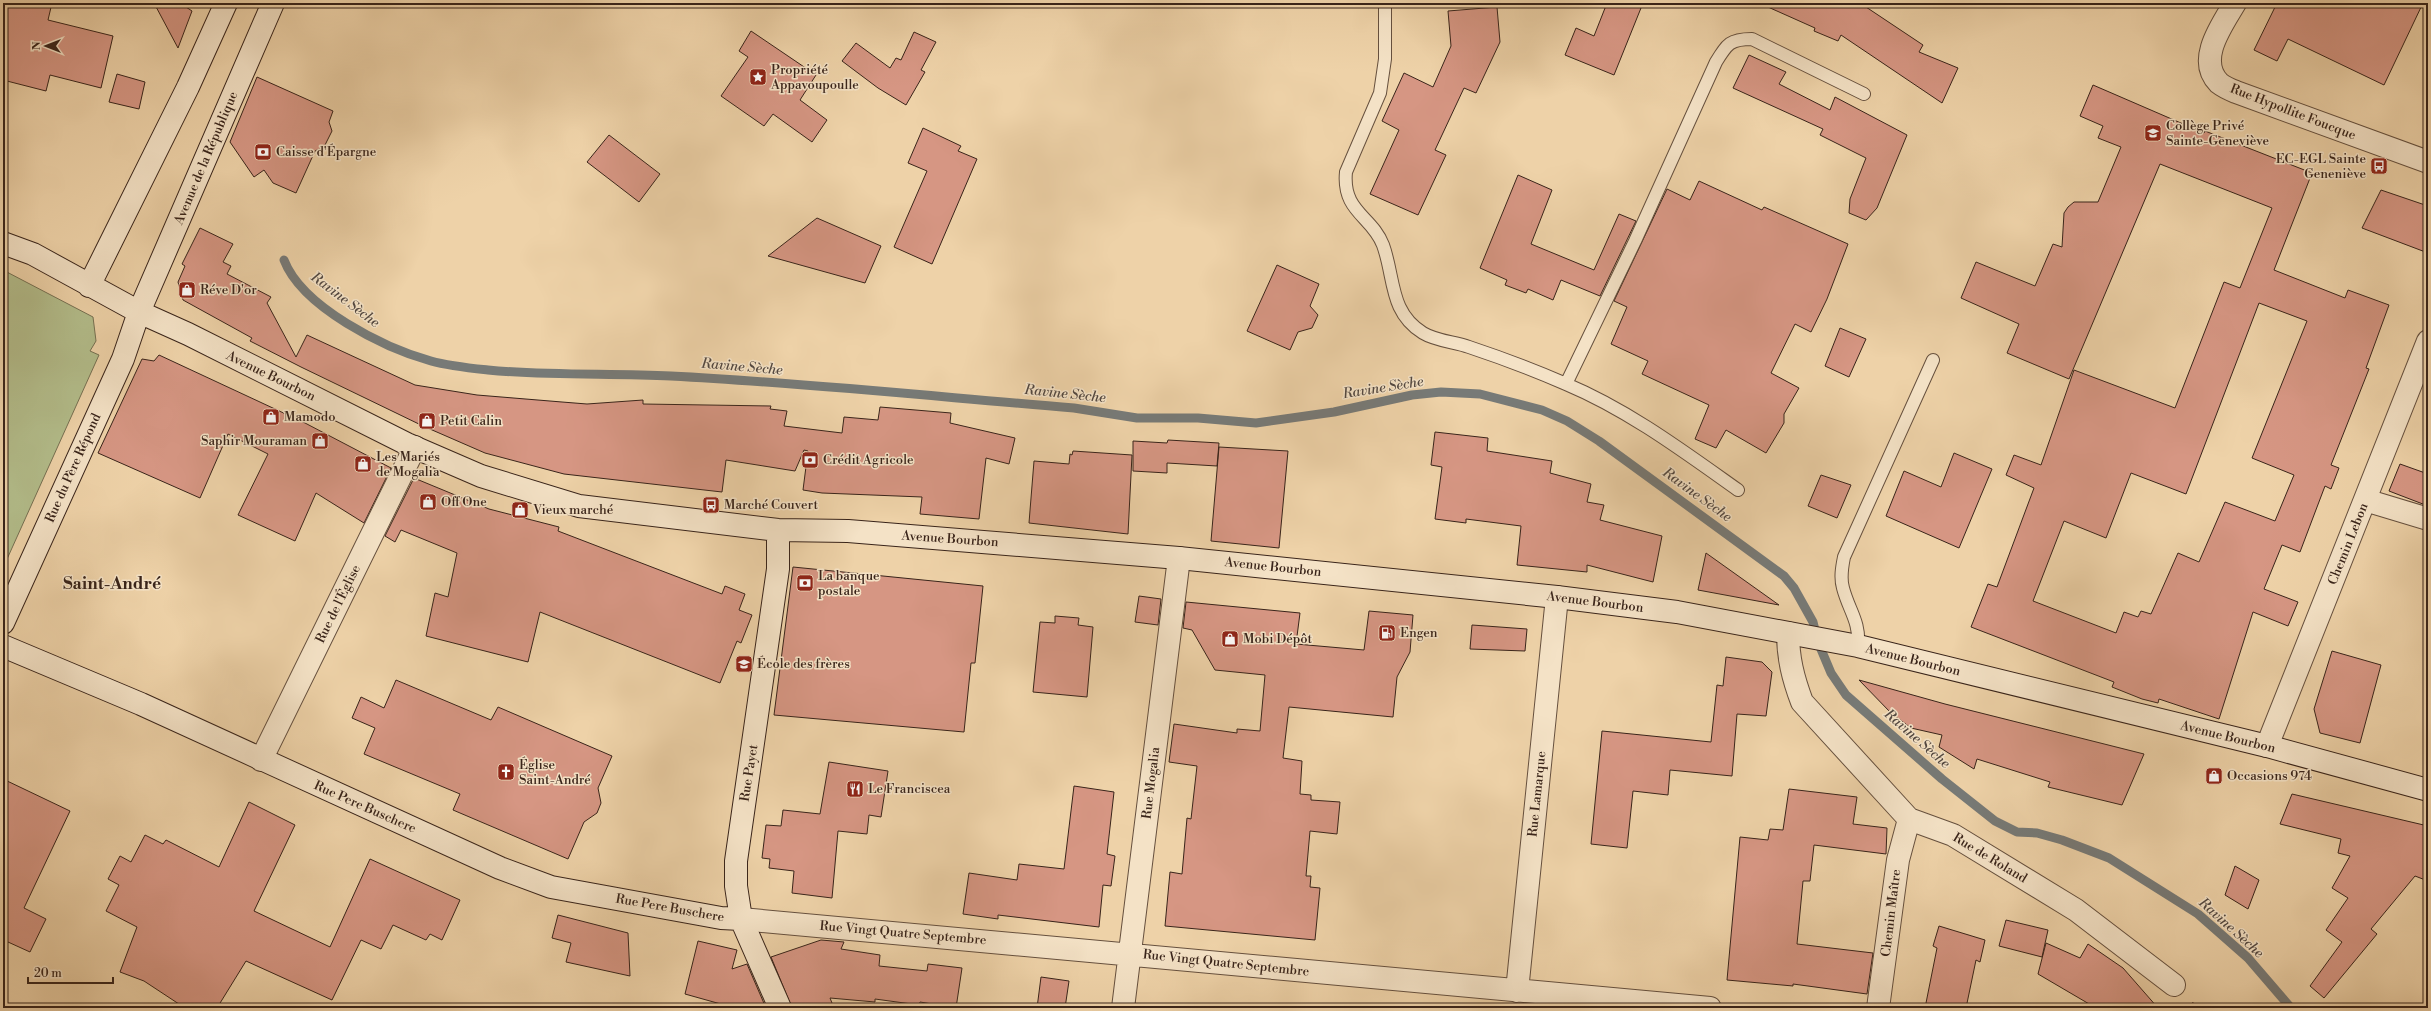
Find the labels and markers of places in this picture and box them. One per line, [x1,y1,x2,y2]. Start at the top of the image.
place label: Propriété Appavoupoulle [770,62,859,93]
place icon: Propriété Appavoupoulle [748,67,768,87]
place label: Collège Privé Sainte-Geneviève [2166,118,2270,149]
school or university icon: Collège Privé Sainte-Geneviève [2143,123,2163,143]
bank icon: Caisse d'Épargne [253,142,273,162]
place label: Caisse d'Épargne [276,143,377,160]
place label: EC-EGL Sainte Geneniève [2276,151,2366,182]
bus stop icon: EC-EGL Sainte Geneniève [2369,156,2389,176]
shop icon: Réve D'or [177,280,197,300]
place label: Réve D'or [200,282,257,298]
shop icon: Mamodo [261,407,281,427]
place label: Mamodo [284,409,335,425]
shop icon: Petit Calin [417,411,437,431]
place label: Petit Calin [440,413,502,429]
shop icon: Saphir Mouraman [310,431,330,451]
place label: Saphir Mouraman [201,433,307,449]
place label: Les Mariés de Mogalia [376,449,440,480]
bank icon: Crédit Agricole [800,450,820,470]
place label: Crédit Agricole [823,452,914,468]
shop icon: Les Mariés de Mogalia [353,454,373,474]
shop icon: Off One [418,492,438,512]
place label: Off One [441,494,487,510]
bus stop icon: Marché Couvert [701,495,721,515]
place label: Marché Couvert [724,497,818,513]
shop icon: Vieux marché [510,500,530,520]
place label: Vieux marché [532,502,614,518]
place label: La banque postale [818,568,880,599]
bank icon: La banque postale [795,573,815,593]
fuel station icon: Engen [1377,623,1397,643]
place label: Engen [1400,625,1438,641]
shop icon: Mobi Dépôt [1220,629,1240,649]
place label: Mobi Dépôt [1243,631,1313,647]
school or university icon: École des frères [734,654,754,674]
place label: École des frères [757,655,850,672]
place label: Église Saint-André [519,756,591,788]
church icon: Église Saint-André [496,762,516,782]
shop icon: Occasions 974 [2204,766,2224,786]
place label: Occasions 974 [2227,768,2312,784]
restaurant icon: Le Franciscea [845,779,865,799]
place label: Le Franciscea [868,781,951,797]

